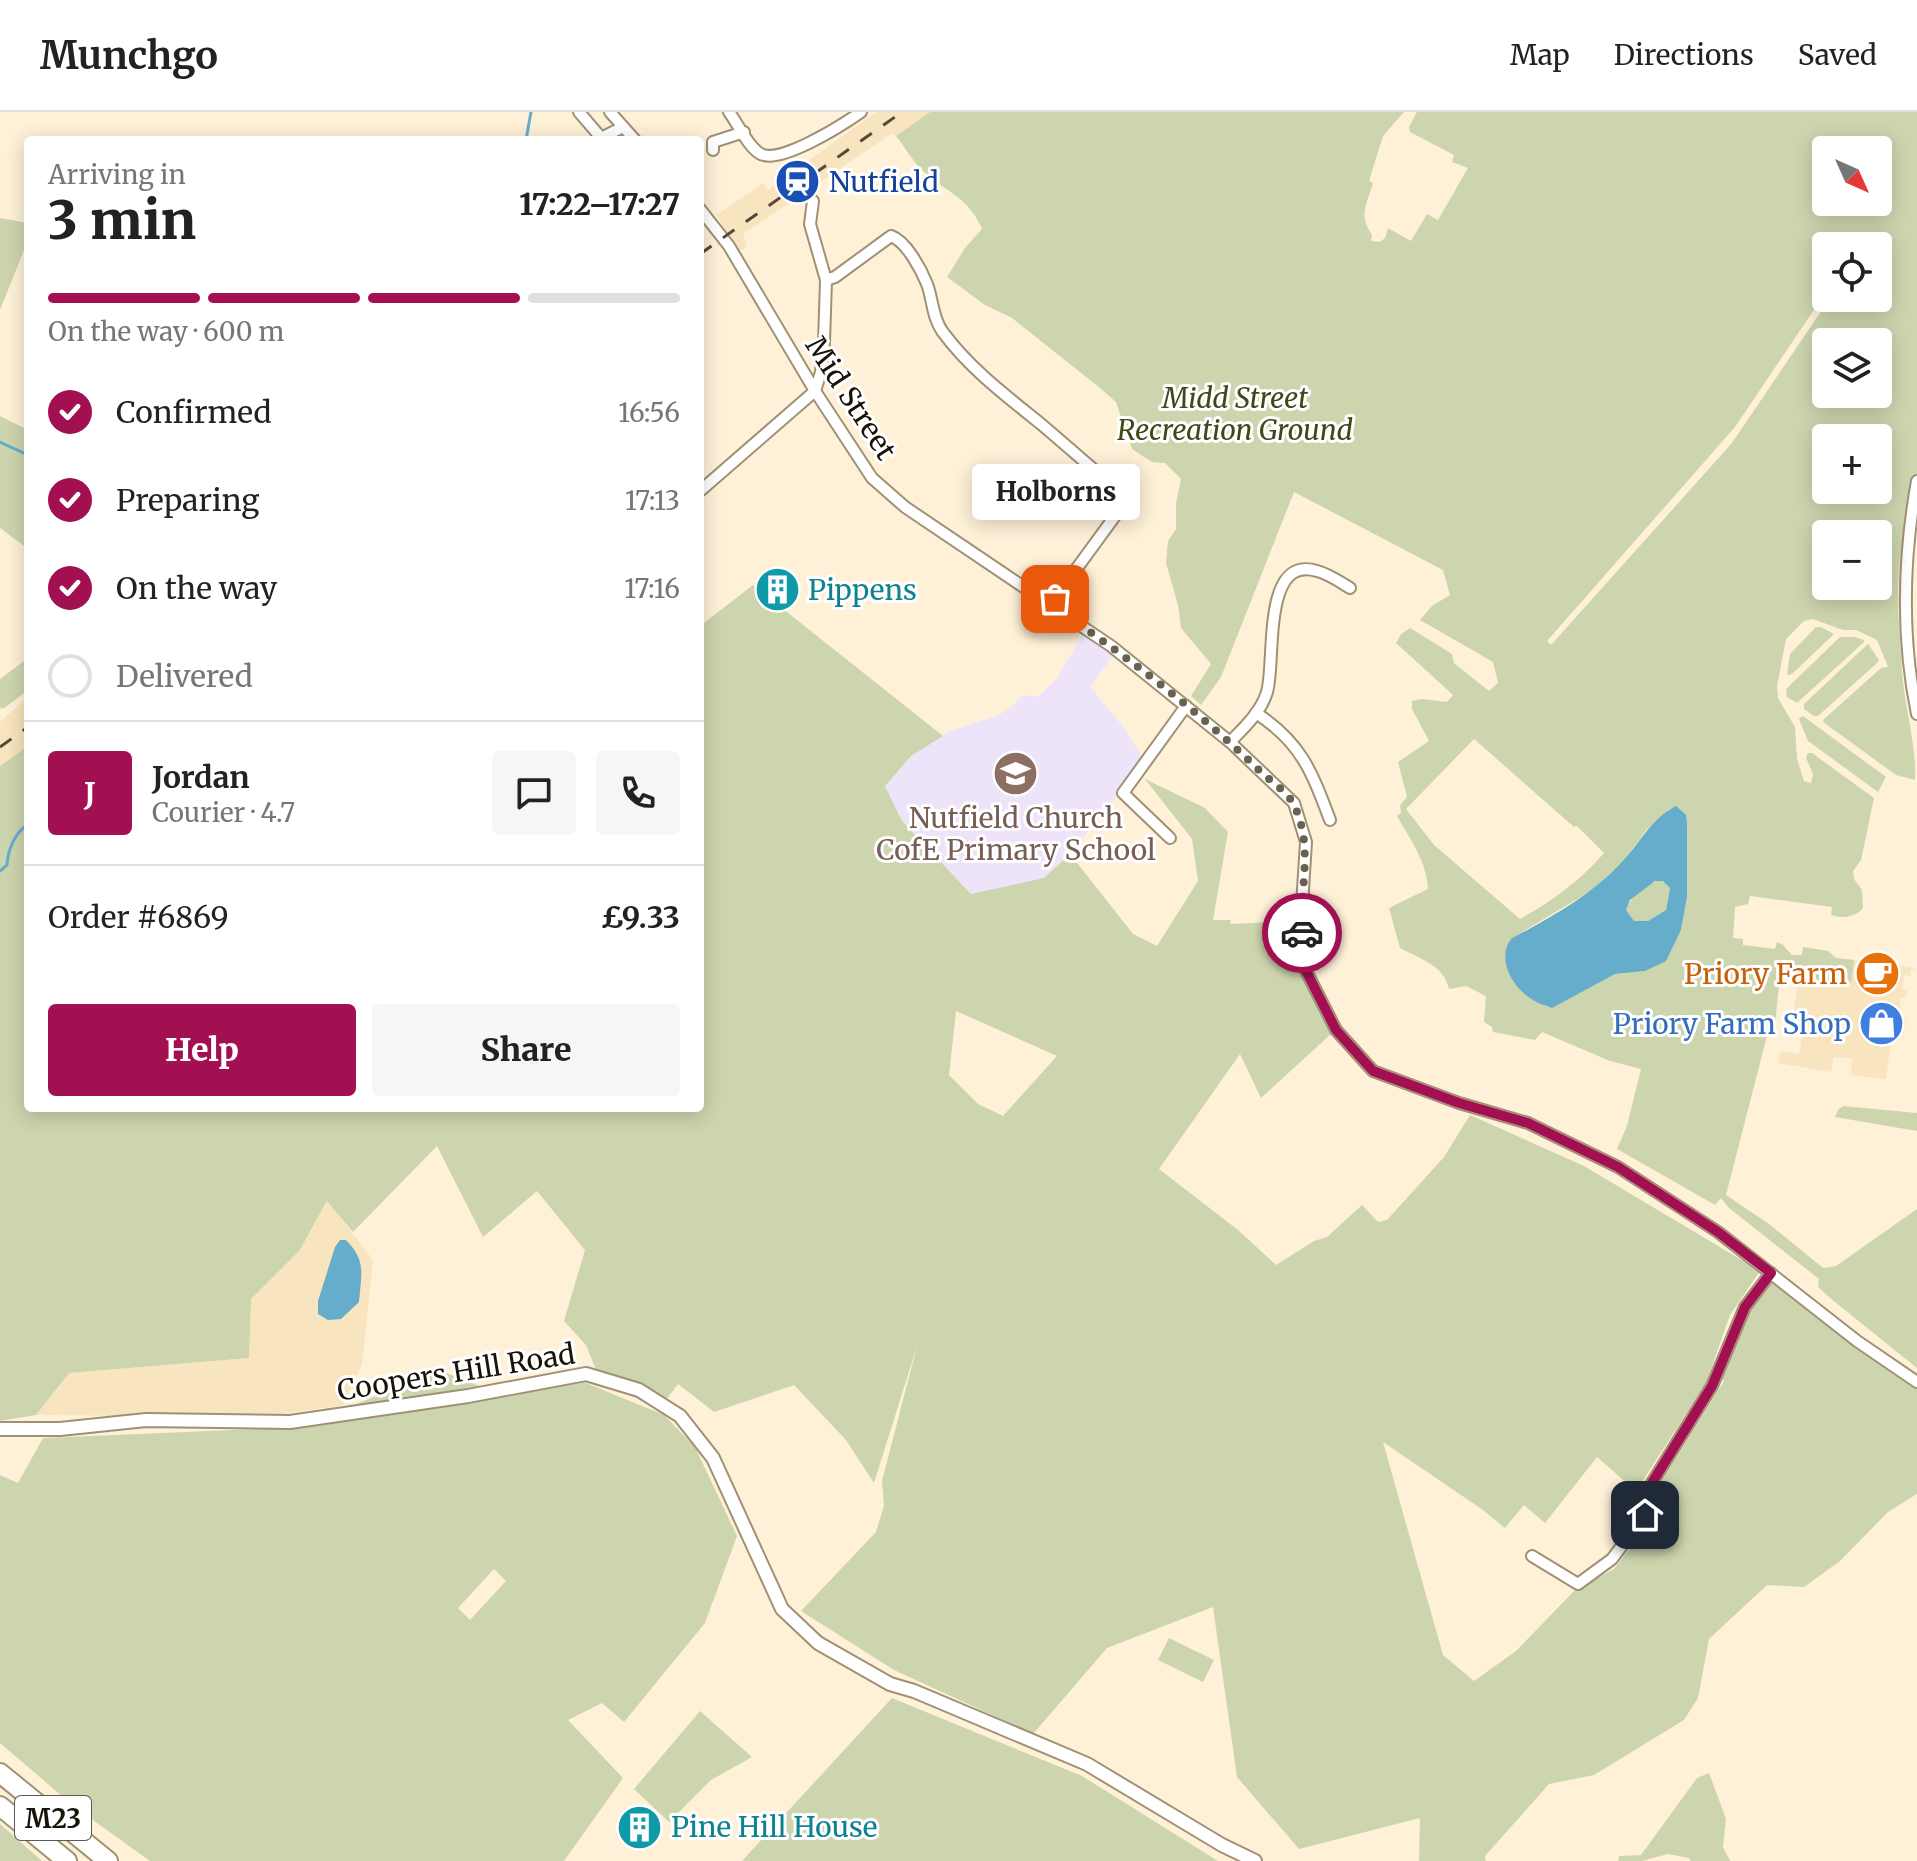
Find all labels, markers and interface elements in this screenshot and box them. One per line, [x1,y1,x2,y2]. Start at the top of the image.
text: Munchgo [40,32,218,79]
text: Map [1510,37,1570,73]
text: Directions [1614,37,1754,73]
text: Saved [1798,37,1877,73]
north arrow [1812,136,1892,216]
map controls [1812,136,1892,600]
text: Arriving in [48,158,186,191]
station icon: Nutfield [774,158,822,206]
place label: Nutfield [829,164,939,200]
text: 17:22–17:27 [519,185,680,223]
text: 3 min [48,188,196,253]
button: locate [1812,232,1892,312]
text: On the way · 600 m [48,315,284,348]
button: layers [1812,328,1892,408]
street label: Mid Street [798,329,904,467]
park label: Midd Street Recreation Ground [1117,380,1353,448]
icon: check [48,390,92,434]
text: Confirmed [116,393,271,431]
text: 16:56 [618,396,680,429]
button: + [1812,424,1892,504]
callout: Holborns [971,463,1139,519]
text: Holborns [996,475,1116,508]
icon: check [48,478,92,522]
text: Preparing [116,481,259,519]
text: 17:13 [625,484,680,517]
button: − [1812,520,1892,600]
pin [1021,565,1089,633]
icon: check [48,566,92,610]
building icon: Pippens [753,566,801,614]
text: On the way [116,569,277,607]
text: 17:16 [624,572,680,605]
place label: Pippens [808,572,917,608]
icon: bag [1033,577,1077,621]
text: Delivered [116,657,253,695]
school or university icon: Nutfield Church CofE Primary School [992,749,1040,797]
button: chat [492,751,576,835]
button: phone [596,751,680,835]
text: Jordan [152,758,250,796]
text: J [84,774,96,812]
text: Courier · 4.7 [152,796,295,829]
place label: Nutfield Church CofE Primary School [876,800,1156,868]
courier [1262,893,1342,973]
text: Order #6869 [48,898,229,936]
text: £9.33 [601,898,680,936]
icon: car [1280,911,1324,955]
cafe icon: Priory Farm [1854,950,1902,998]
place label: Priory Farm [1684,956,1847,992]
shop icon: Priory Farm Shop [1858,1000,1906,1048]
button: Help [48,1004,356,1096]
button: Share [372,1004,680,1096]
place label: Priory Farm Shop [1613,1006,1851,1042]
street label: Coopers Hill Road [335,1335,577,1409]
pin [1611,1481,1679,1549]
icon: home [1623,1493,1667,1537]
road number: M23 [15,1796,91,1840]
building icon: Pine Hill House [616,1803,664,1851]
place label: Pine Hill House [671,1809,877,1845]

